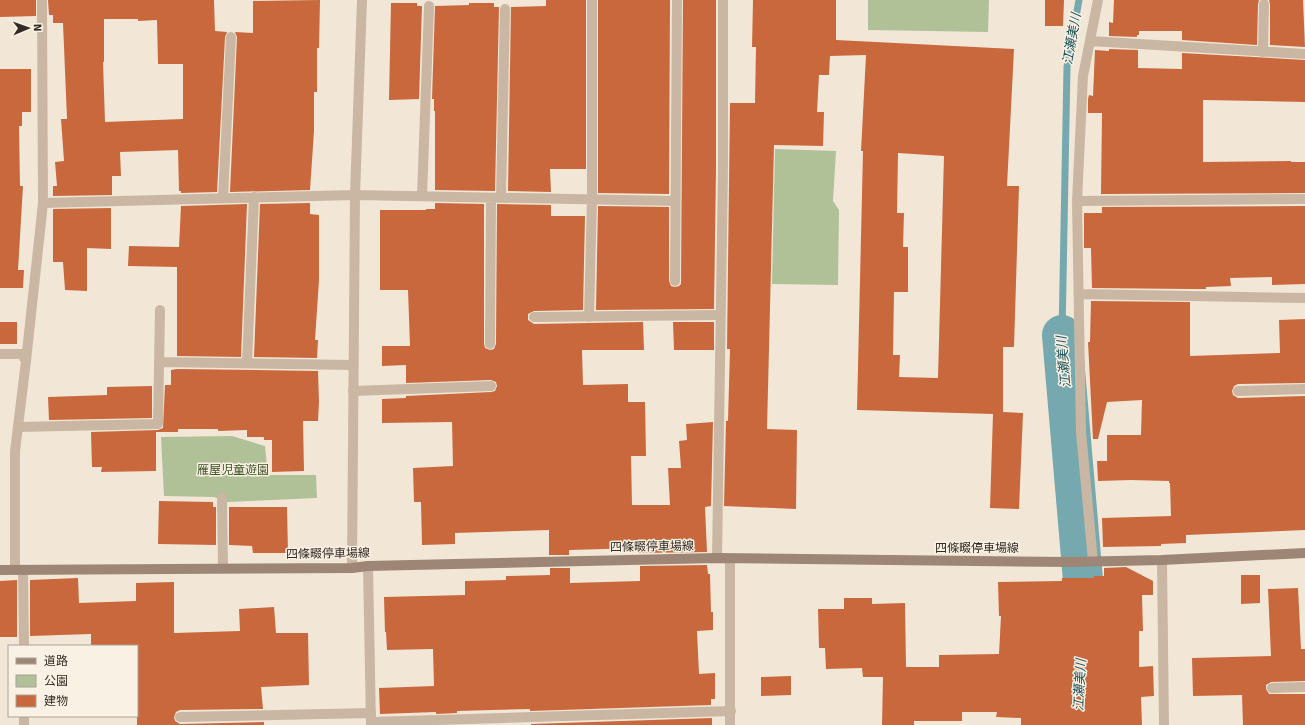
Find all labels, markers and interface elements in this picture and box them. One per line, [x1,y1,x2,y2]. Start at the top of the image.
north arrow [8,8,48,48]
water label: 江瀬美川 [1060,10,1085,66]
text: N [31,24,44,32]
water label: 江瀬美川 [1054,333,1074,389]
park label: 雁屋児童遊園 [197,463,269,478]
street label: 四條畷停車場線 [610,539,694,555]
street label: 四條畷停車場線 [935,541,1019,556]
street label: 四條畷停車場線 [286,546,370,562]
legend [8,645,138,717]
text: 道路 [44,654,68,669]
water label: 江瀬美川 [1071,657,1089,711]
text: 公園 [44,674,68,689]
text: 建物 [44,694,68,709]

